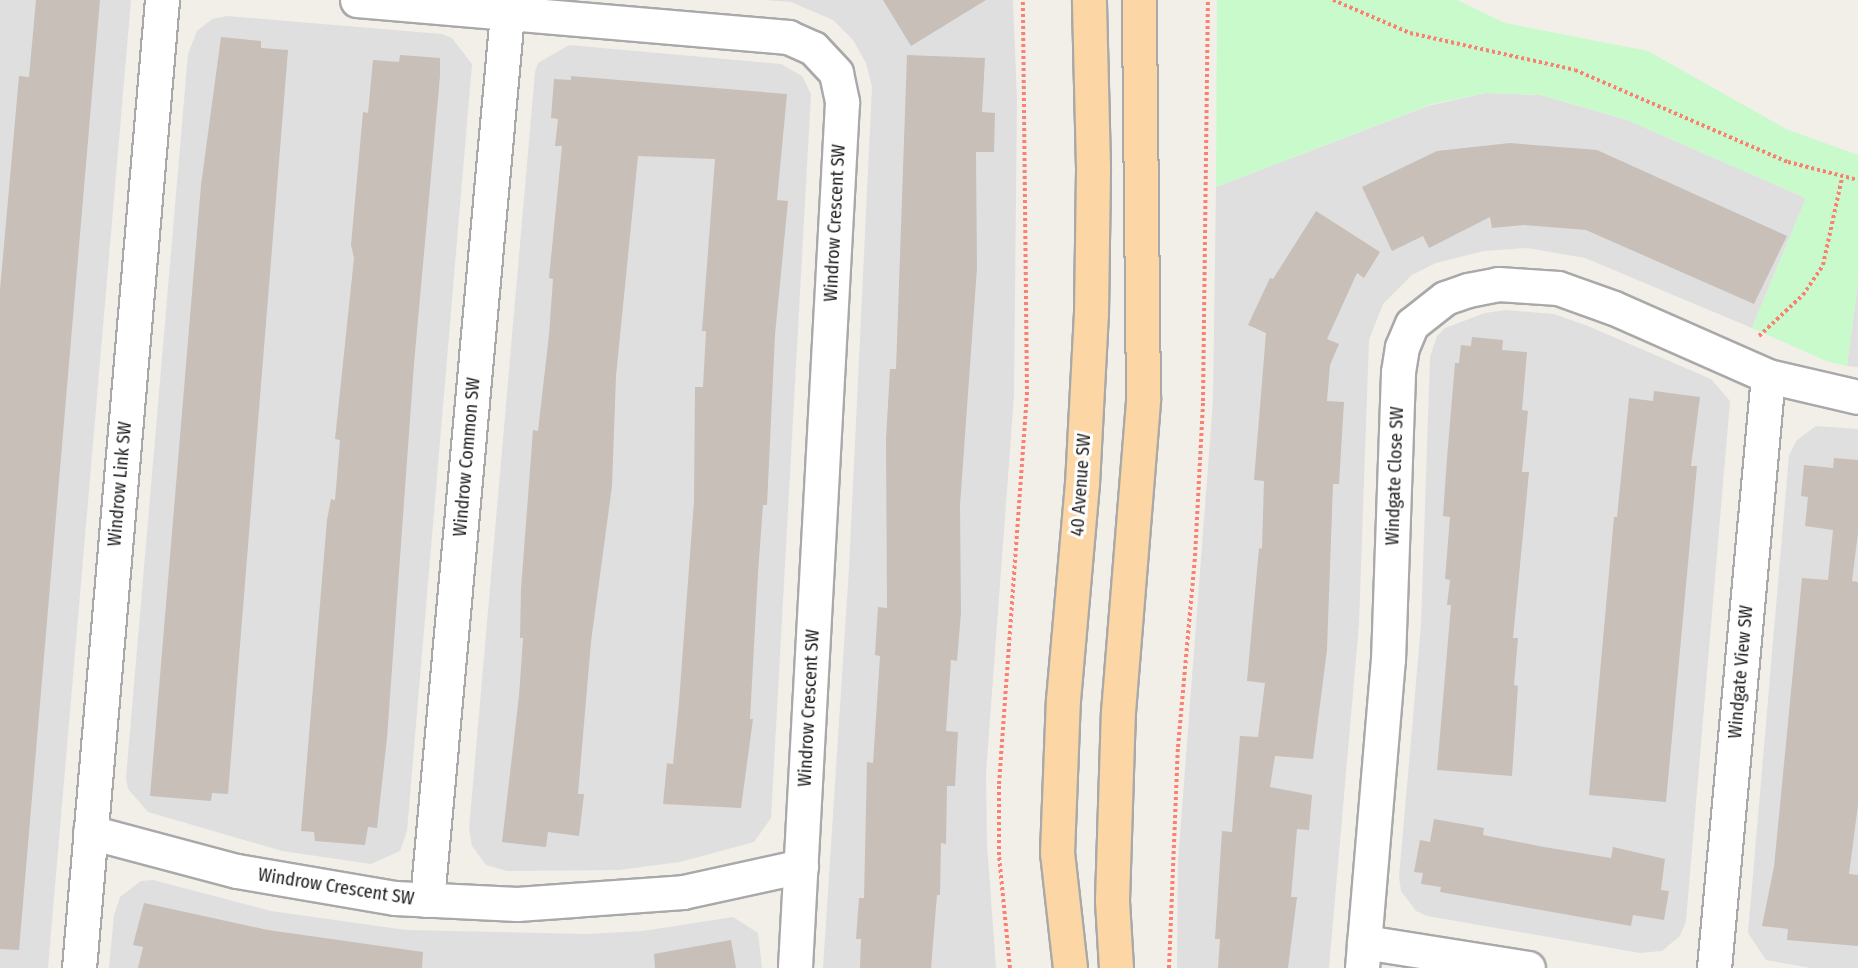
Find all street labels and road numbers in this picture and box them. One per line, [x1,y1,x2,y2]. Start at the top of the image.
street label: Windrow Crescent SW [820,144,850,302]
street label: Windrow Common SW [449,376,485,538]
street label: Windgate Close SW [1382,406,1408,546]
street label: Windrow Link SW [104,421,136,547]
street label: 40 Avenue SW [1067,433,1095,537]
street label: Windgate View SW [1724,604,1758,740]
street label: Windrow Crescent SW [794,629,824,787]
street label: Windrow Crescent SW [256,864,416,910]

